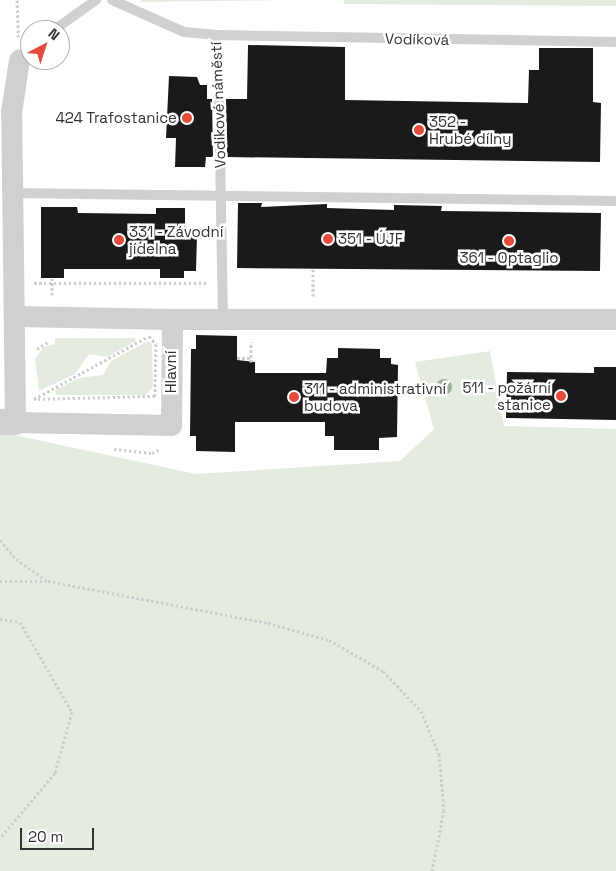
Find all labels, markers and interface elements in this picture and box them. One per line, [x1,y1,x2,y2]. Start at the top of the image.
north arrow [20,20,70,70]
text: N [45,24,63,44]
street label: Vodíková [385,29,449,49]
street label: Vodíkové náměstí [207,42,229,168]
place label: 424 Trafostanice [55,109,177,127]
marker: 424 Trafostanice [181,112,193,124]
place label: 352 - Hrubé dílny [429,112,511,147]
marker: 352 - Hrubé dílny [413,124,425,136]
place label: 331 - Závodní jídelna [129,222,224,257]
place label: 351 - ÚJF [338,230,404,248]
marker: 351 - ÚJF [322,233,334,245]
marker: 331 - Závodní jídelna [113,234,125,246]
marker: 361 - Optaglio [503,235,515,247]
place label: 361 - Optaglio [459,249,559,267]
street label: Hlavní [162,351,180,393]
place label: 511 - požární stanice [462,378,551,413]
place label: 311 - administrativní budova [304,379,447,414]
marker: 511 - požární stanice [555,390,567,402]
marker: 311 - administrativní budova [288,391,300,403]
scale bar [22,818,96,850]
text: 20 m [28,827,63,846]

